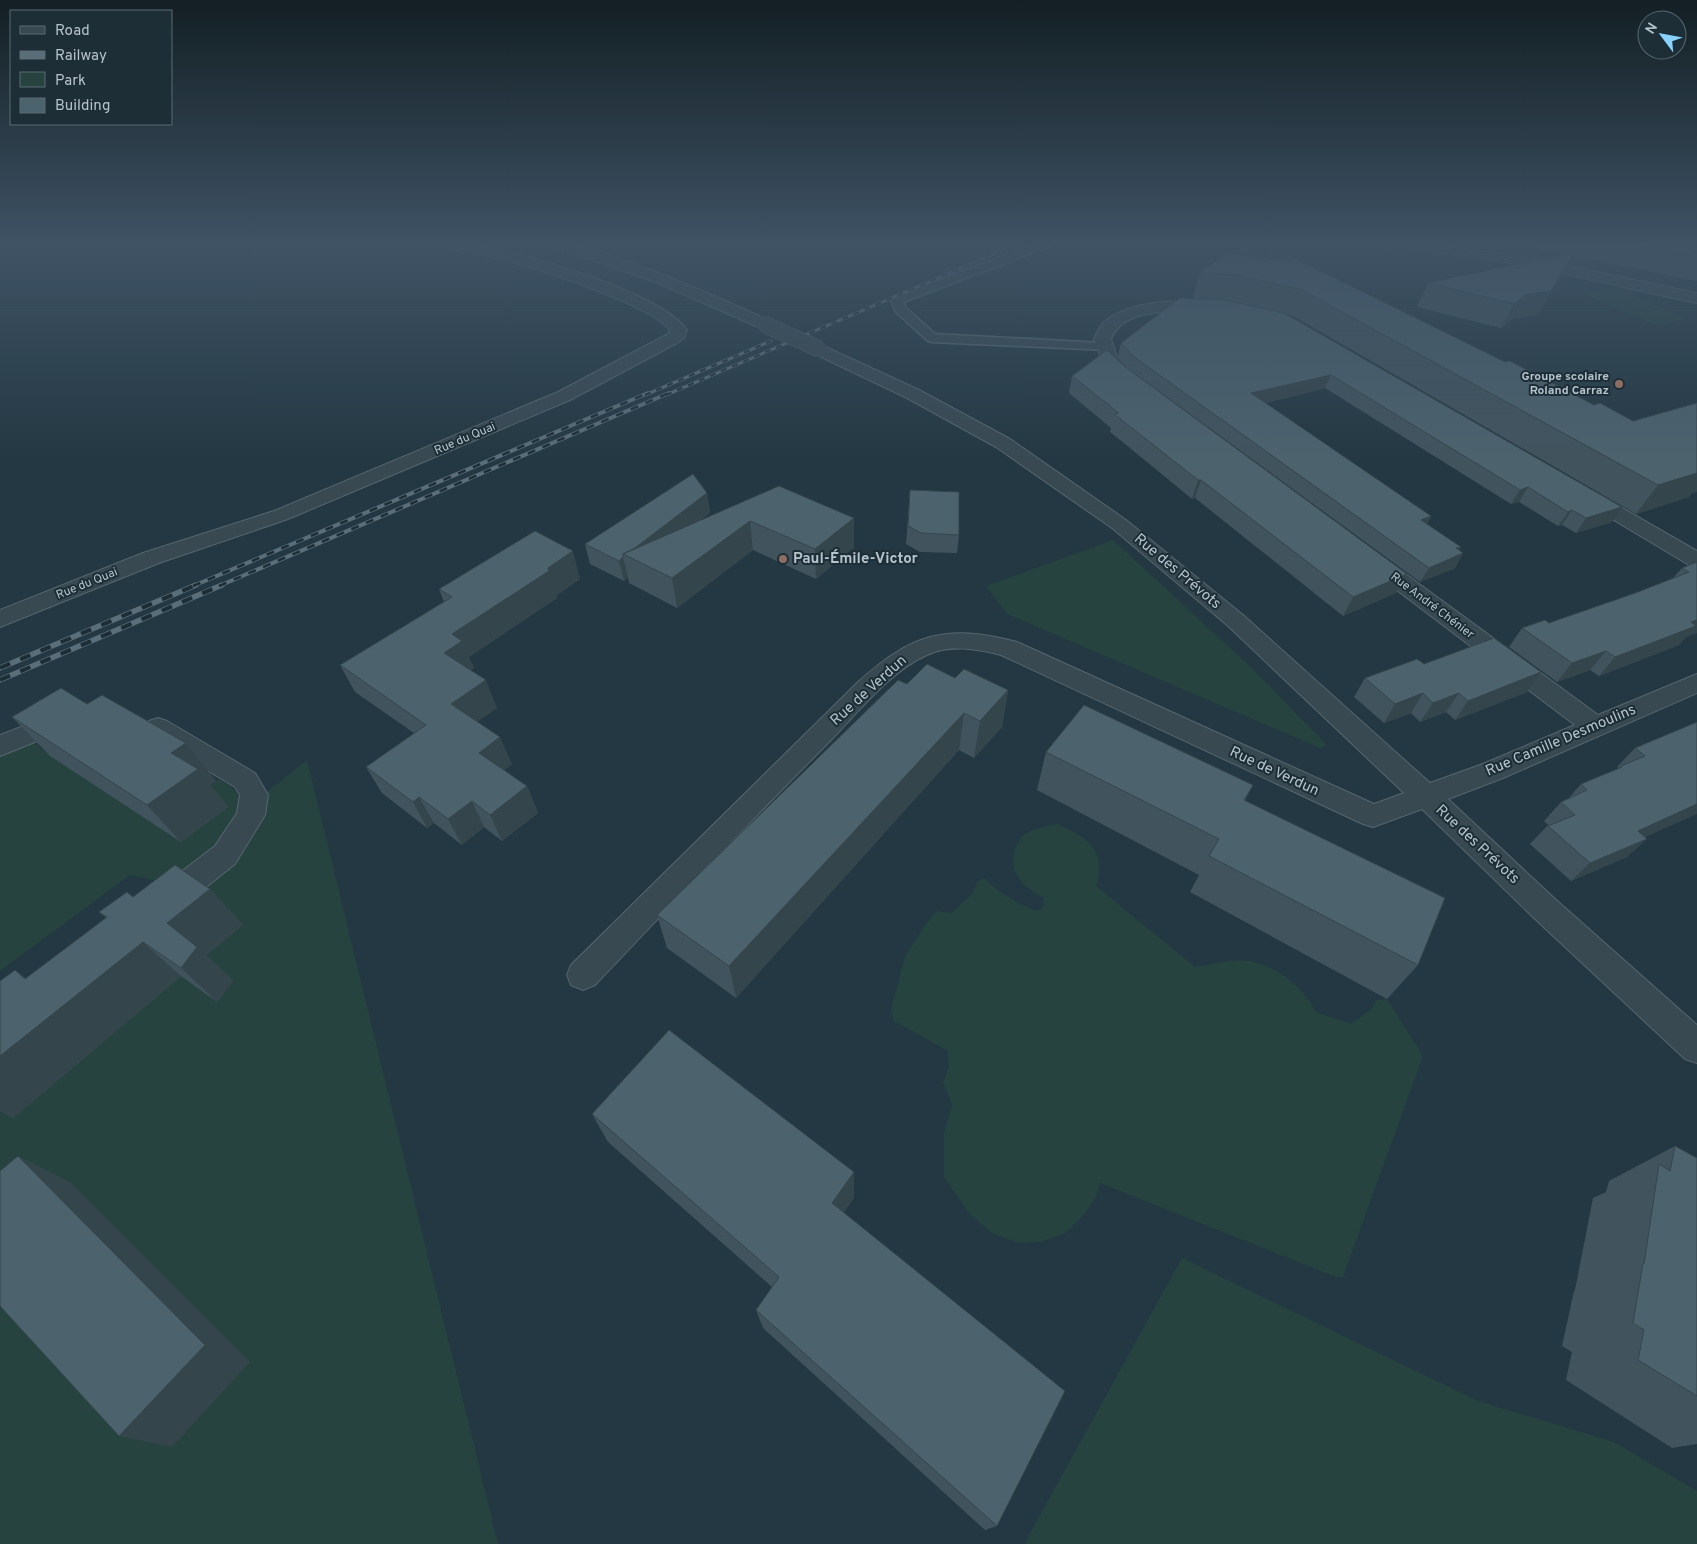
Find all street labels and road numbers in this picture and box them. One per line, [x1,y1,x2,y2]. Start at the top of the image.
street label: Rue du Quai [432,419,498,459]
street label: Rue des Prévots [1130,530,1224,614]
street label: Rue du Quai [54,564,120,604]
street label: Rue André Chénier [1387,569,1477,643]
street label: Rue de Verdun [827,652,911,730]
street label: Rue Camille Desmoulins [1483,701,1639,781]
street label: Rue de Verdun [1226,743,1322,801]
street label: Rue des Prévots [1431,801,1523,889]

